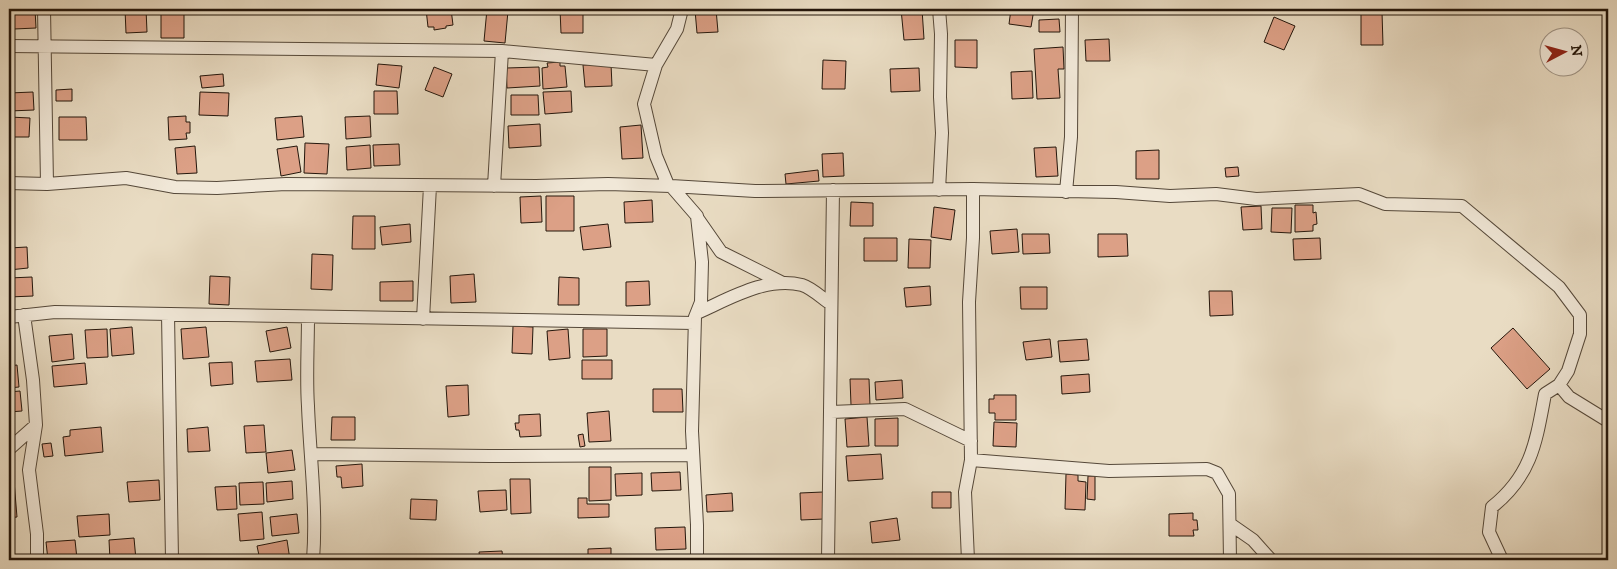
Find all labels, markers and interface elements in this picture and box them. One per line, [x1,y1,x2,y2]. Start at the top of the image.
north arrow [1540,28,1590,78]
text: N [1566,44,1586,58]

